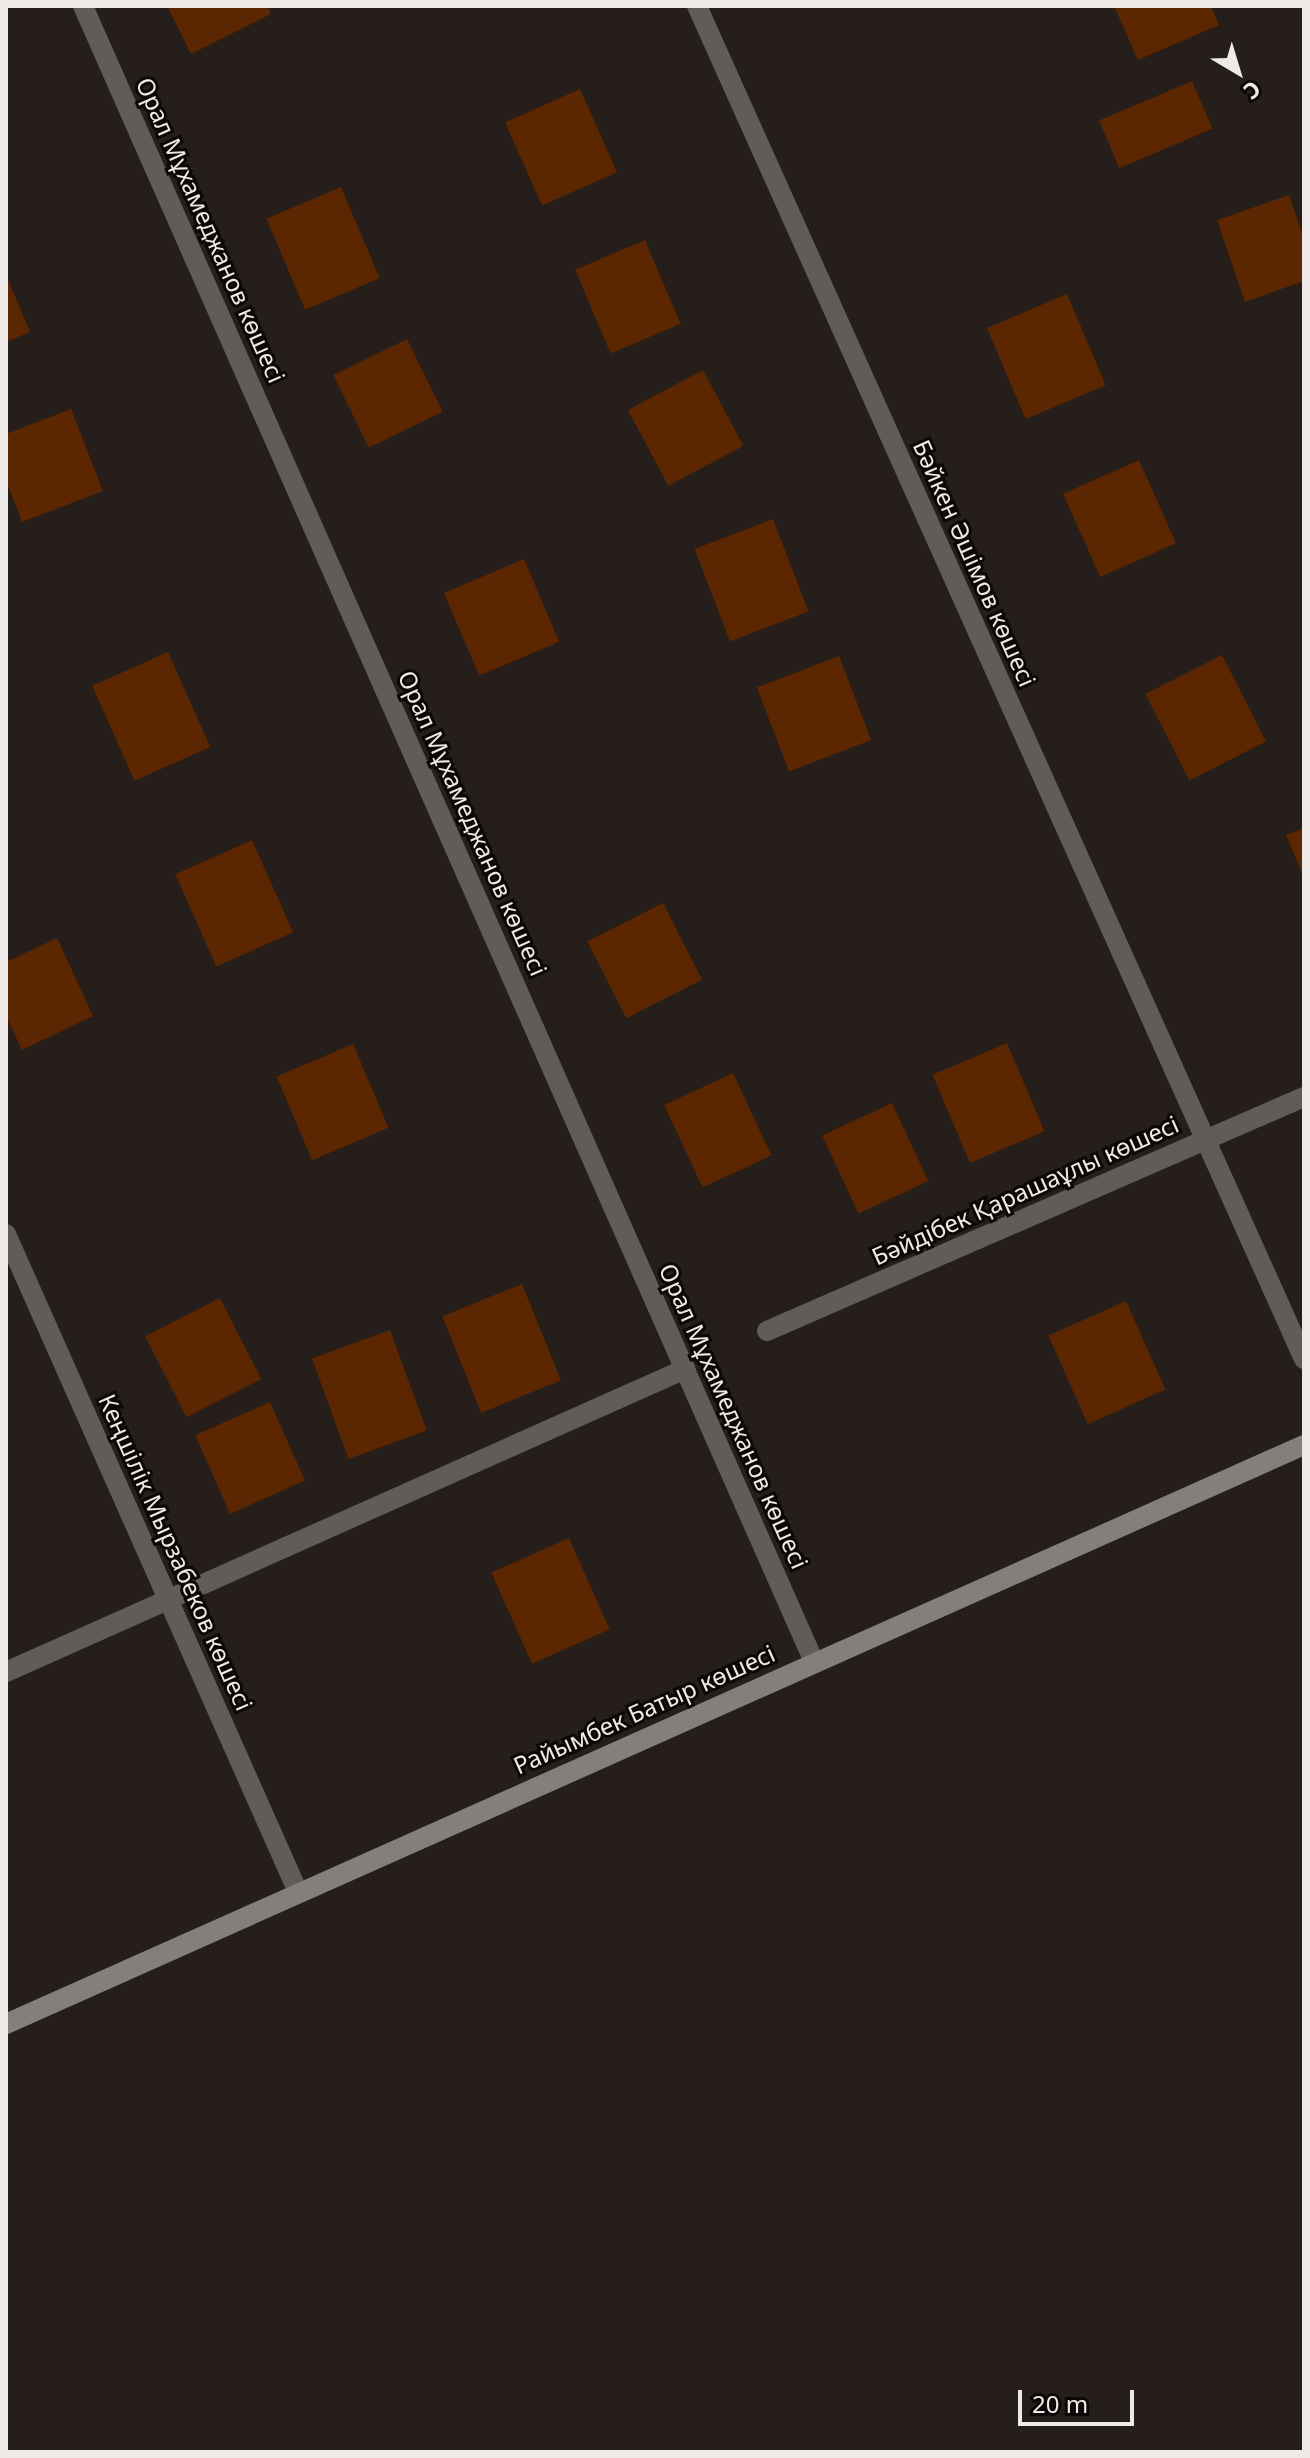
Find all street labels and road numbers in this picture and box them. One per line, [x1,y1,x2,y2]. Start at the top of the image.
street label: Орал Мұхамеджанов көшесі [131,73,291,387]
street label: Бәйкен Әшімов көшесі [908,435,1042,691]
street label: Орал Мұхамеджанов көшесі [393,666,553,980]
street label: Бәйдібек Қарашаұлы көшесі [867,1109,1183,1271]
street label: Орал Мұхамеджанов көшесі [654,1259,814,1573]
street label: Кеңшілік Мырзабеков көшесі [93,1389,259,1715]
street label: Райымбек Батыр көшесі [509,1638,779,1780]

